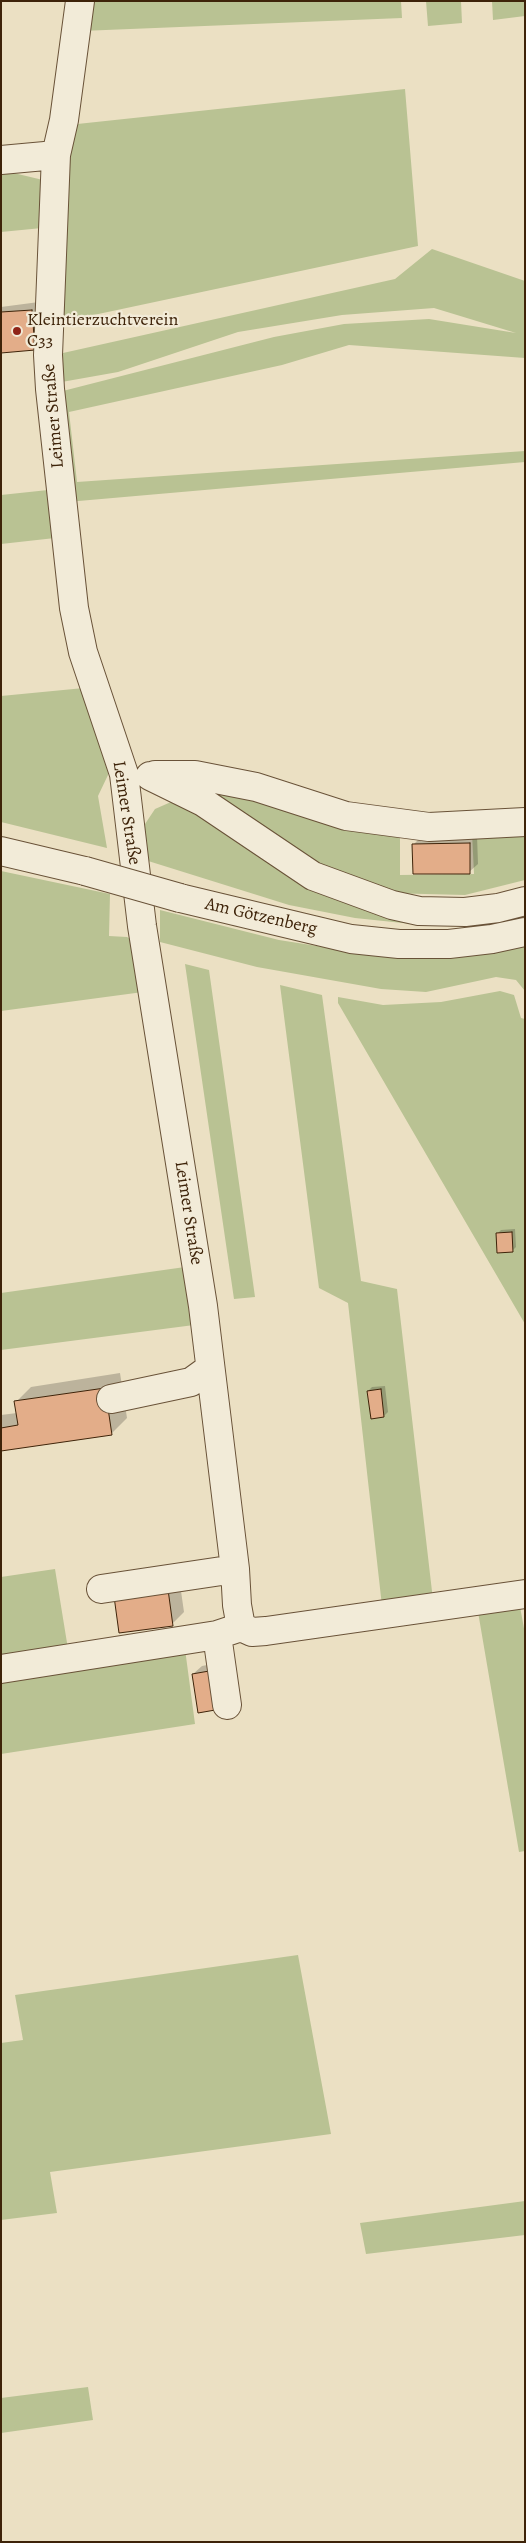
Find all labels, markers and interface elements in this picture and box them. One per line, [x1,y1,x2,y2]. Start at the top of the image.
place label: Kleintierzuchtverein C33 [27,310,178,352]
marker: Kleintierzuchtverein C33 [11,325,23,337]
street label: Leimer Straße [39,363,69,469]
street label: Leimer Straße [107,759,145,867]
street label: Am Götzenberg [203,894,319,940]
street label: Leimer Straße [169,1159,207,1267]

